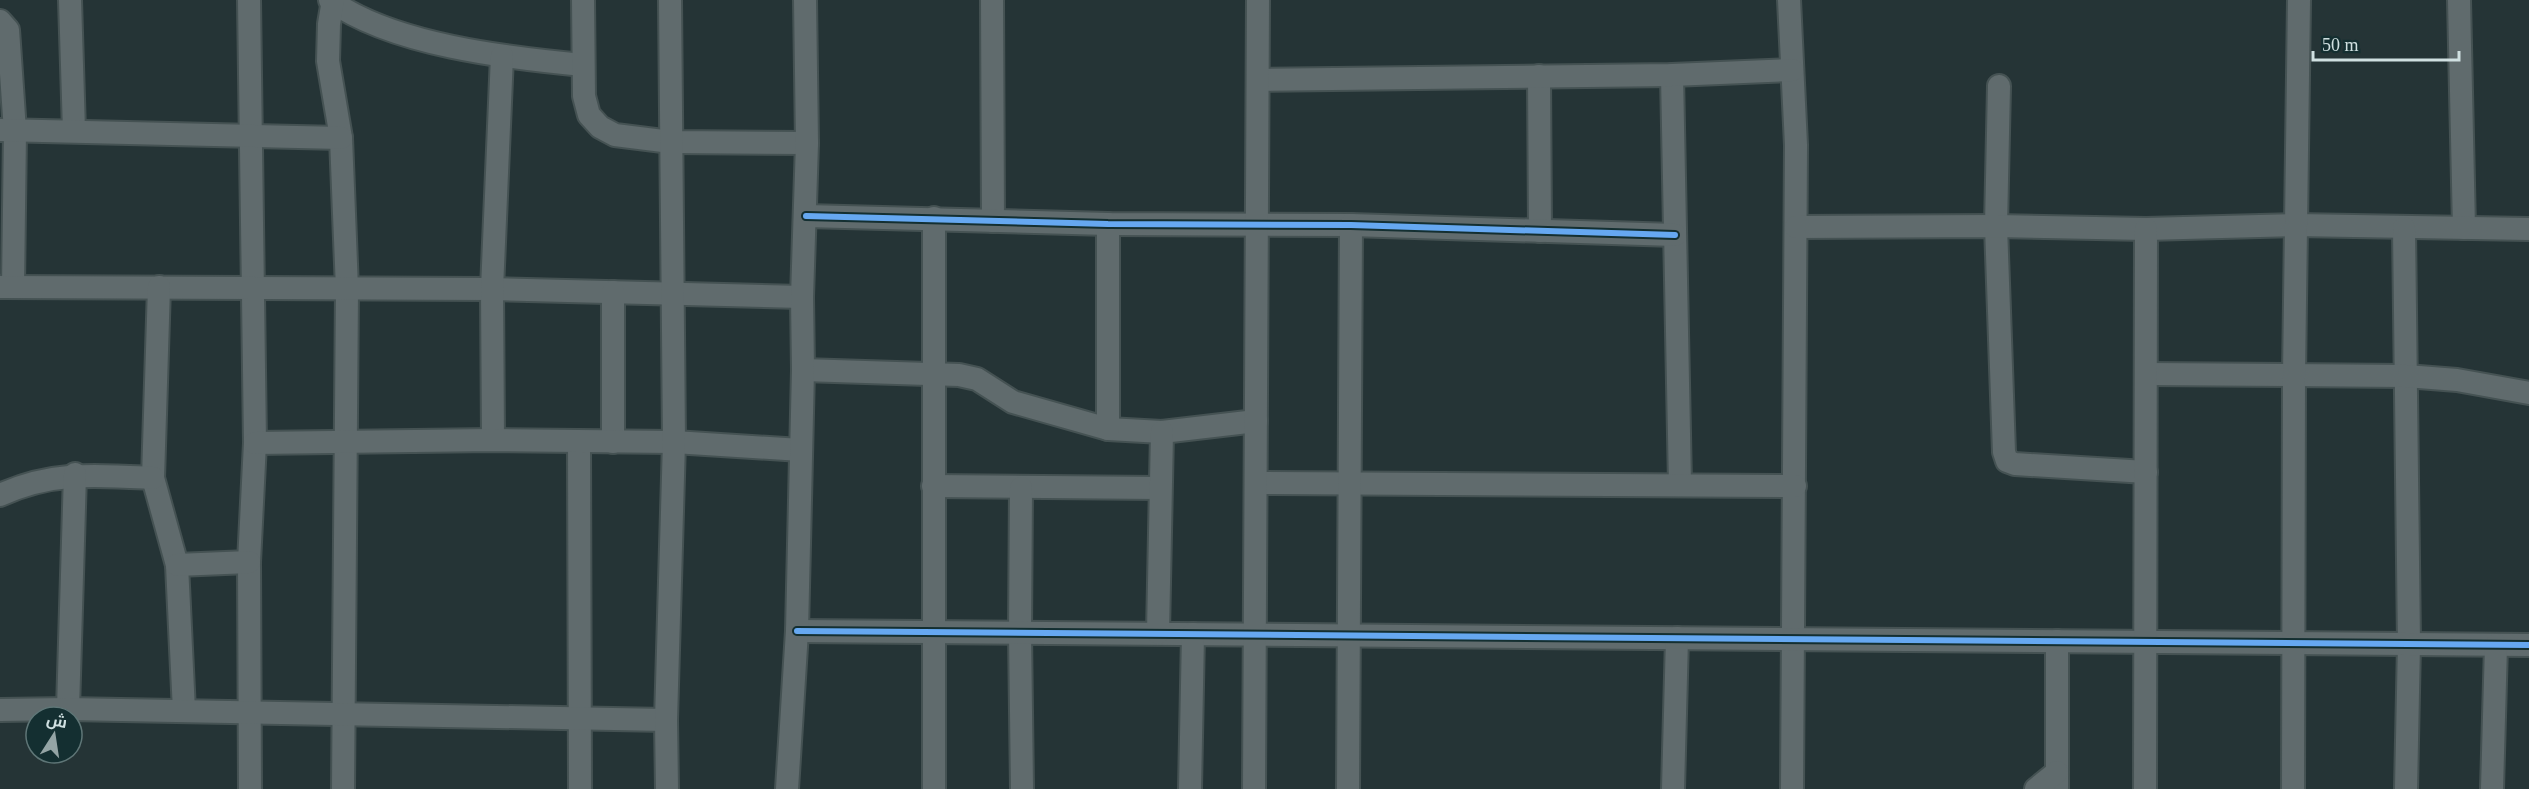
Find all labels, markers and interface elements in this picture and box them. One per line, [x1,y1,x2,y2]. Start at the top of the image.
scale bar [2313,24,2458,62]
text: 50 m [2322,35,2359,55]
north arrow [24,705,84,765]
text: ش [45,710,69,732]

